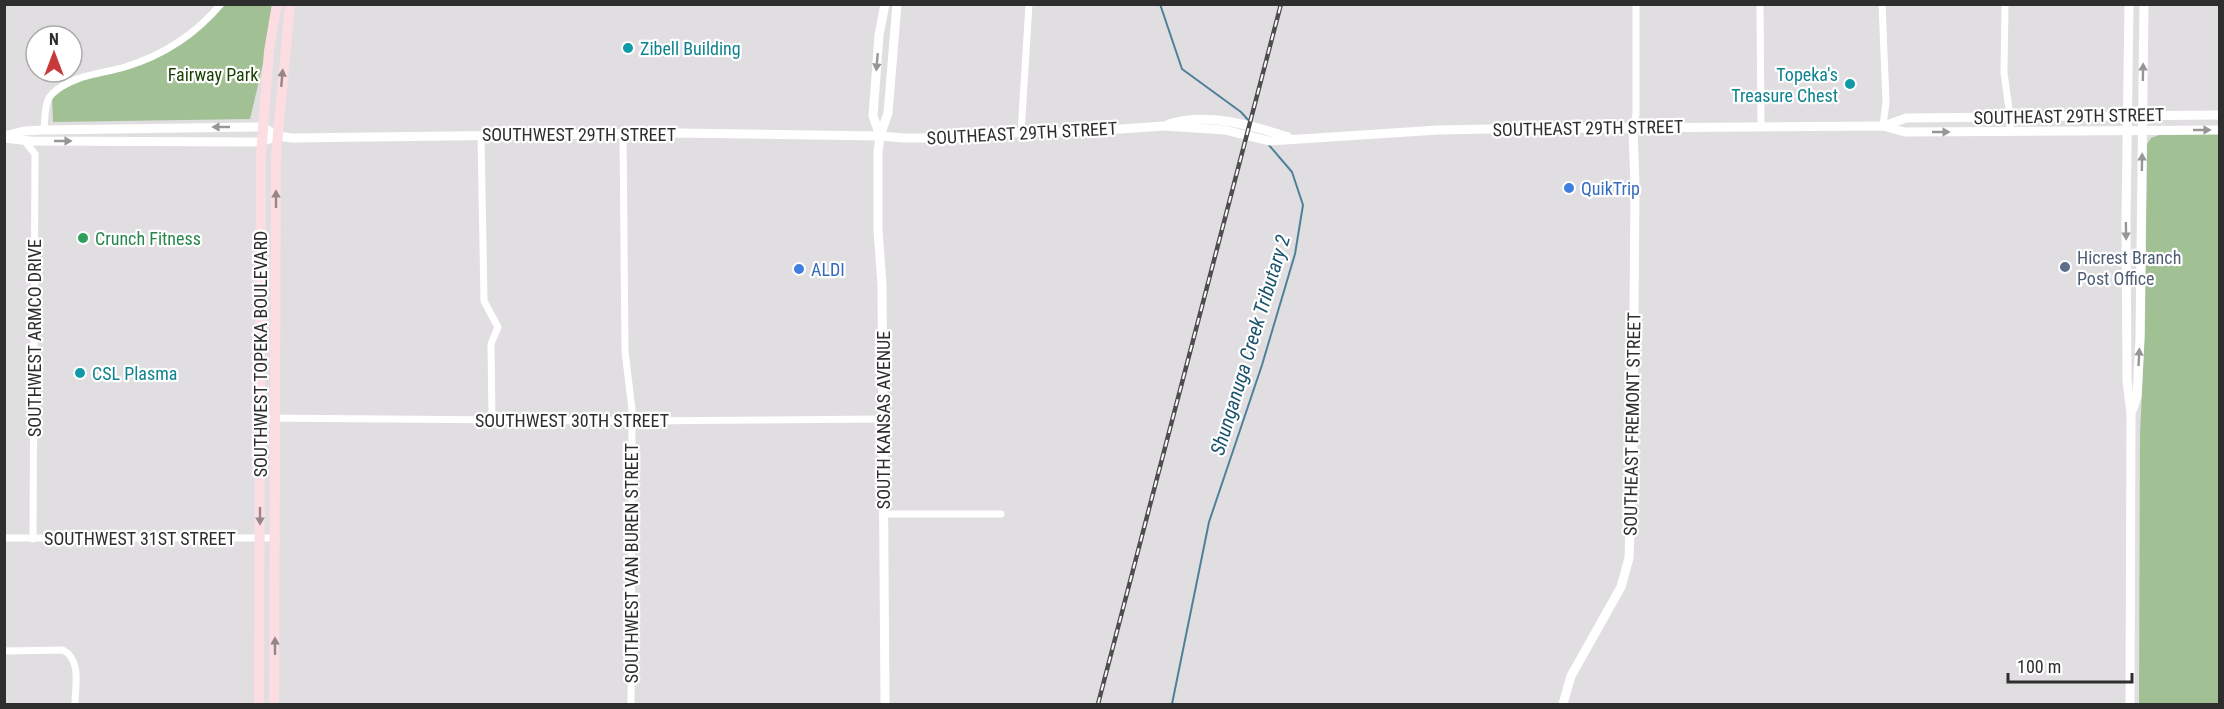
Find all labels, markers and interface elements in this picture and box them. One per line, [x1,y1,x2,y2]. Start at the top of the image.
north arrow [24,24,84,84]
text: N [49,30,59,49]
place label: Zibell Building [640,38,741,59]
marker: Zibell Building [621,41,635,55]
one-way arrow [872,53,882,72]
one-way arrow [2138,62,2148,81]
park label: Fairway Park [168,64,258,85]
place label: Topeka's Treasure Chest [1731,64,1838,106]
one-way arrow [277,68,287,87]
marker: Topeka's Treasure Chest [1843,77,1857,91]
street label: SOUTHEAST 29TH STREET [1973,104,2165,128]
street label: SOUTHEAST 29TH STREET [1492,116,1684,140]
street label: SOUTHEAST 29TH STREET [926,118,1118,148]
one-way arrow [212,122,231,132]
street label: SOUTHWEST 29TH STREET [482,124,676,145]
one-way arrow [2193,125,2212,135]
one-way arrow [1932,127,1951,137]
one-way arrow [53,136,72,146]
one-way arrow [2137,152,2147,171]
place label: QuikTrip [1581,178,1640,199]
marker: QuikTrip [1562,181,1576,195]
one-way arrow [271,190,281,209]
one-way arrow [2121,222,2131,241]
place label: Crunch Fitness [95,228,201,249]
marker: Crunch Fitness [76,231,90,245]
street label: SOUTHWEST TOPEKA BOULEVARD [250,231,271,477]
water label: Shunganuga Creek Tributary 2 [1205,232,1295,458]
street label: SOUTHWEST ARMCO DRIVE [24,239,45,437]
place label: Hicrest Branch Post Office [2077,247,2181,289]
place label: ALDI [811,259,845,280]
marker: Hicrest Branch Post Office [2058,260,2072,274]
marker: ALDI [792,262,806,276]
street label: SOUTHEAST FREMONT STREET [1620,312,1644,536]
street label: SOUTH KANSAS AVENUE [873,331,894,509]
one-way arrow [2134,347,2143,366]
place label: CSL Plasma [92,363,177,384]
marker: CSL Plasma [73,366,87,380]
street label: SOUTHWEST 30TH STREET [475,410,669,431]
street label: SOUTHWEST VAN BUREN STREET [621,443,642,683]
one-way arrow [255,506,265,525]
street label: SOUTHWEST 31ST STREET [44,528,236,549]
one-way arrow [270,637,280,656]
scale bar [2008,646,2132,684]
text: 100 m [2017,656,2061,677]

